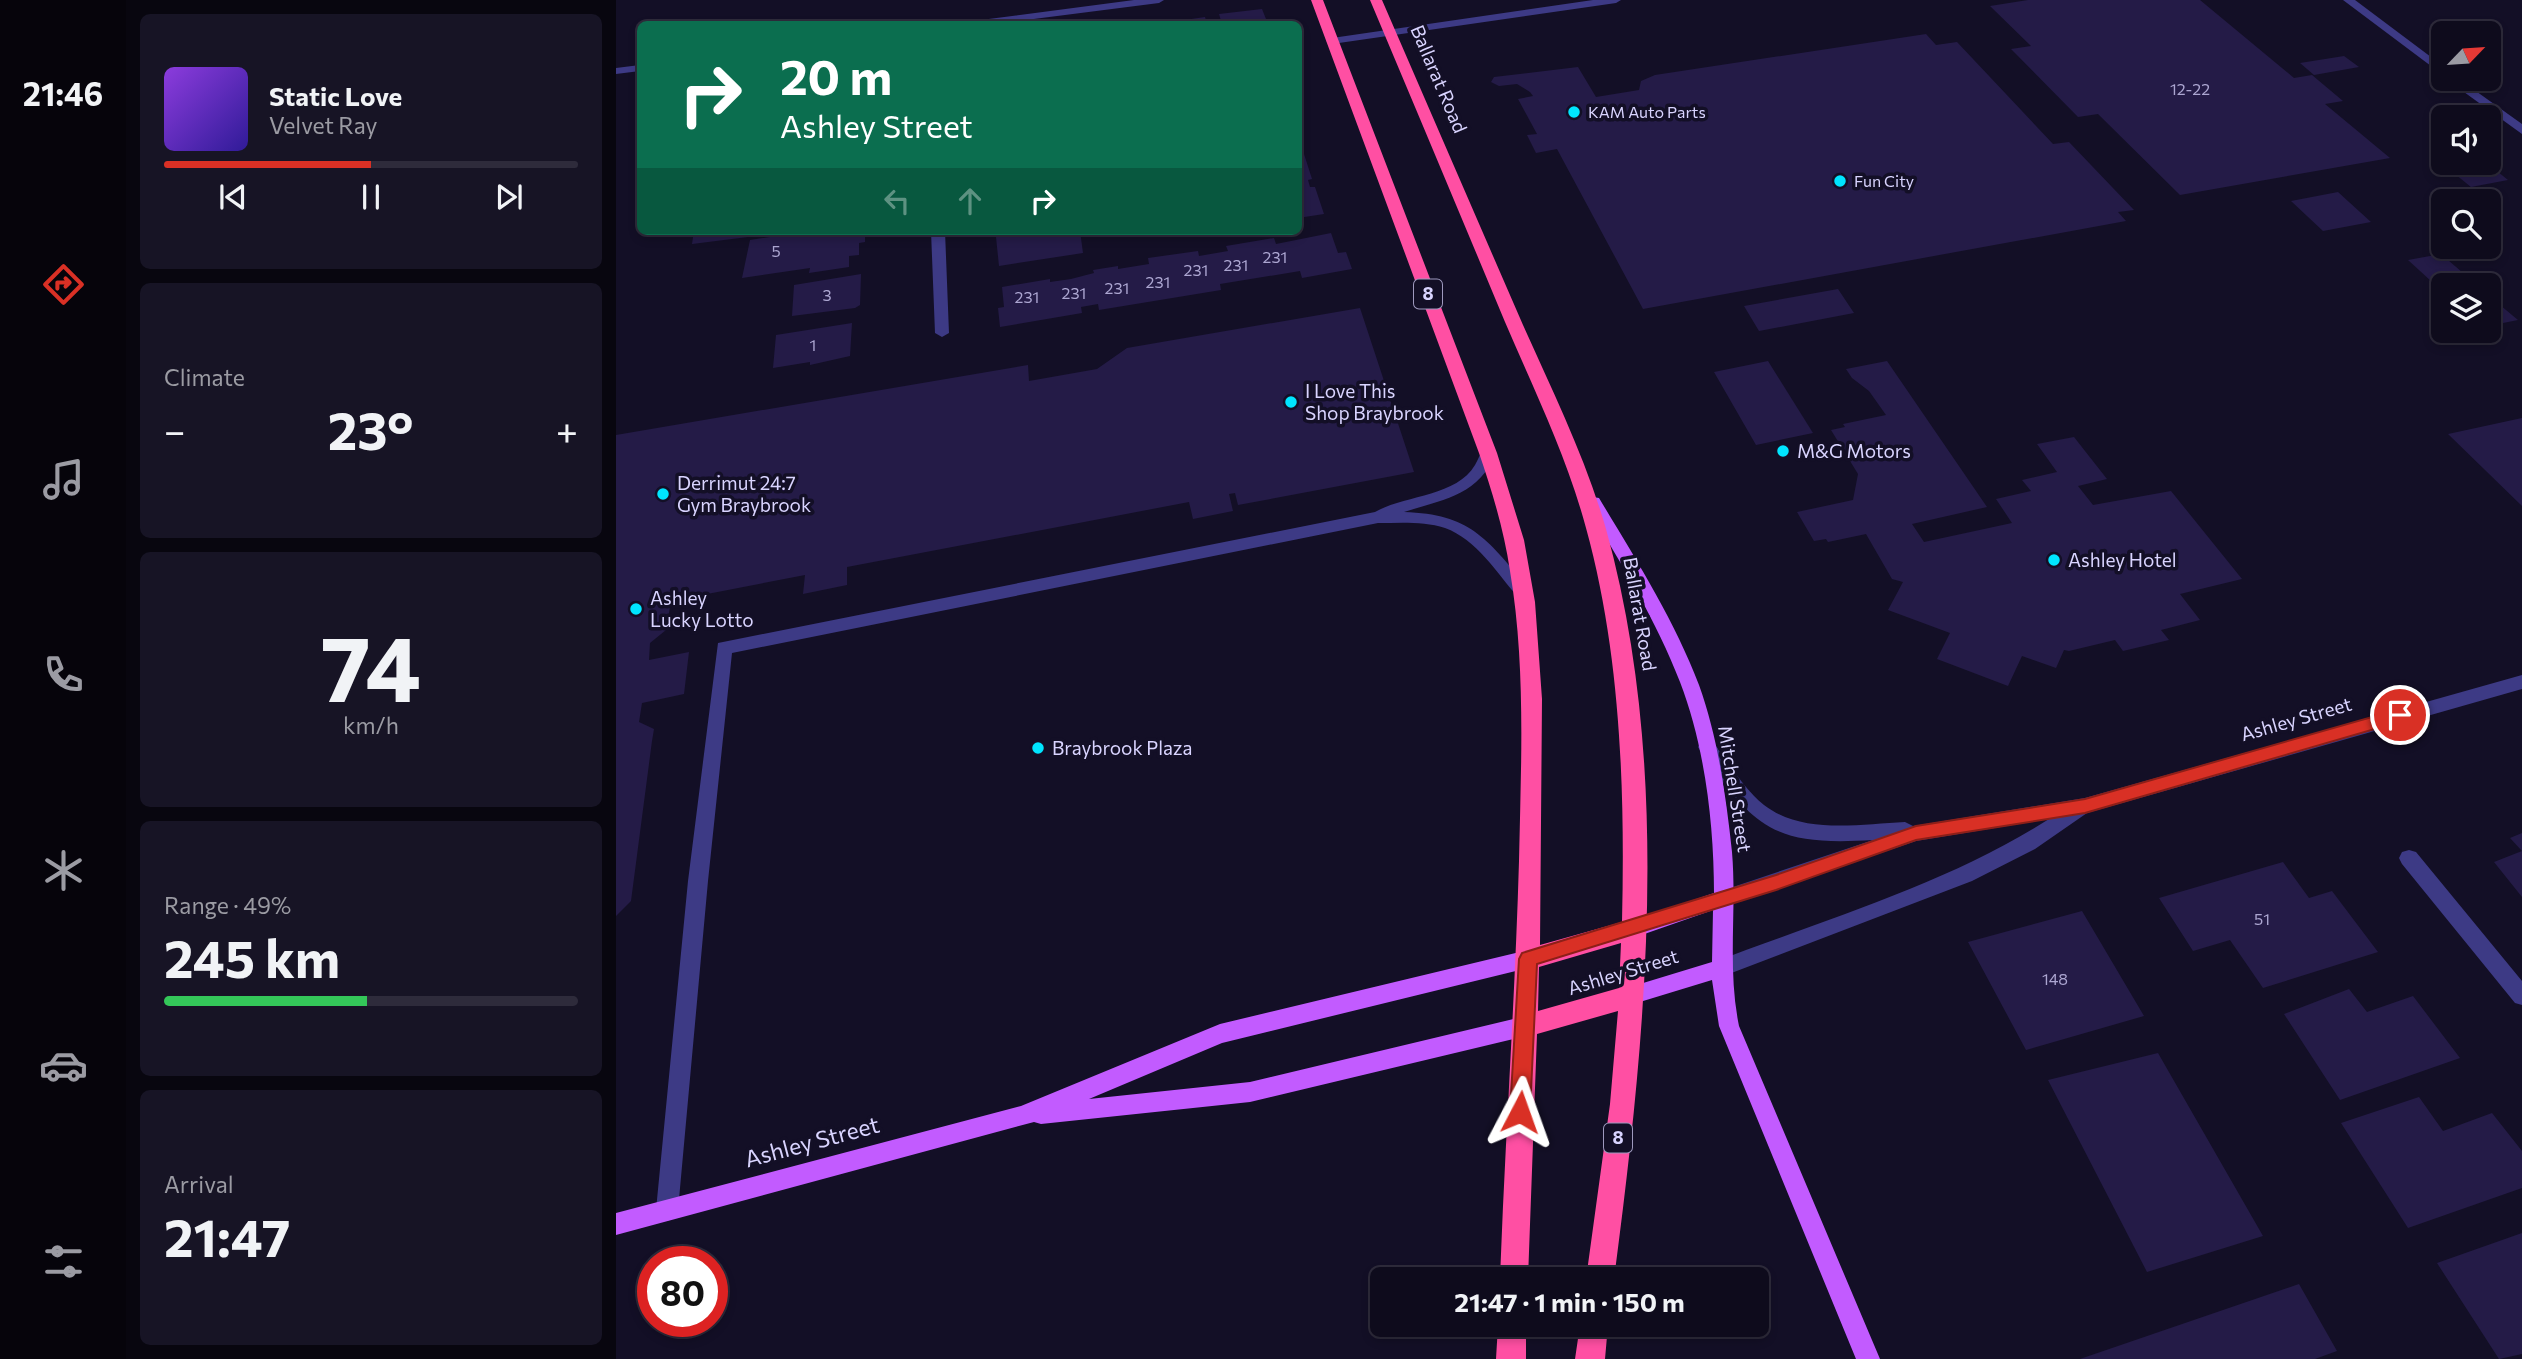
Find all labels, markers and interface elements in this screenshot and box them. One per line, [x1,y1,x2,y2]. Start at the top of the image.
street label: Ballarat Road [1406,21,1473,136]
north arrow [2431,21,2501,91]
map controls [2431,21,2501,343]
text: 20 m [780,45,892,105]
icon: right [665,49,756,140]
text: 21:46 [23,73,103,113]
house number: 12-22 [2170,79,2210,98]
text: Static Love [269,80,402,111]
place label: KAM Auto Parts [1588,102,1706,121]
marker: KAM Auto Parts [1566,104,1582,120]
text: Ashley Street [780,105,973,145]
button: sound [2431,105,2501,175]
text: Velvet Ray [269,111,377,139]
place label: Fun City [1854,171,1914,190]
marker: Fun City [1832,173,1848,189]
icon: previous [214,178,252,216]
icon: pause [352,178,390,216]
icon: next [490,178,528,216]
icon: left [878,182,916,220]
icon: ahead [951,182,989,220]
icon: right [1024,182,1062,220]
button: search [2431,189,2501,259]
house number: 5 [771,241,781,260]
house number: 231 [1263,247,1287,266]
house number: 231 [1224,255,1248,274]
icon: directions [39,260,88,309]
house number: 231 [1184,260,1208,279]
house number: 231 [1146,272,1170,291]
button: layers [2431,273,2501,343]
house number: 231 [1105,278,1129,297]
road number: 8 [1414,280,1442,308]
house number: 231 [1062,283,1086,302]
house number: 3 [822,285,832,304]
house number: 231 [1015,287,1039,306]
house number: 1 [810,335,816,354]
text: Climate [164,363,245,391]
place label: I Love This Shop Braybrook [1305,379,1444,424]
marker: I Love This Shop Braybrook [1283,394,1299,410]
text: 23° [328,397,414,461]
text: − [164,406,186,453]
text: + [556,406,578,453]
place label: M&G Motors [1797,439,1911,462]
marker: M&G Motors [1775,443,1791,459]
icon: music [39,455,88,504]
place label: Derrimut 24:7 Gym Braybrook [677,471,811,516]
marker: Derrimut 24:7 Gym Braybrook [655,486,671,502]
place label: Ashley Hotel [2068,548,2177,571]
marker: Ashley Hotel [2046,552,2062,568]
street label: Ballarat Road [1619,555,1662,673]
place label: Ashley Lucky Lotto [650,586,754,631]
marker: Ashley Lucky Lotto [628,601,644,617]
text: 74 [321,609,421,721]
icon: phone [39,650,88,699]
pin [2370,685,2430,745]
street label: Ashley Street [2238,692,2354,745]
icon: arrive [2381,696,2419,734]
text: km/h [343,711,399,739]
street label: Mitchell Street [1714,724,1757,854]
place label: Braybrook Plaza [1052,736,1192,759]
marker: Braybrook Plaza [1030,740,1046,756]
icon: climate [39,846,88,895]
text: Range · 49% [164,891,291,919]
house number: 51 [2254,909,2270,928]
text: 245 km [164,925,340,989]
street label: Ashley Street [1565,944,1681,999]
house number: 148 [2042,969,2068,988]
icon: car [39,1041,88,1090]
position arrow [1483,1075,1557,1149]
street label: Ashley Street [741,1110,882,1172]
road number: 8 [1604,1124,1632,1153]
text: Arrival [164,1170,234,1198]
text: 21:47 [164,1204,290,1268]
icon: filters [39,1237,88,1286]
speed limit sign: 80 [637,1246,728,1337]
text: 21:47 · 1 min · 150 m [1454,1286,1685,1317]

